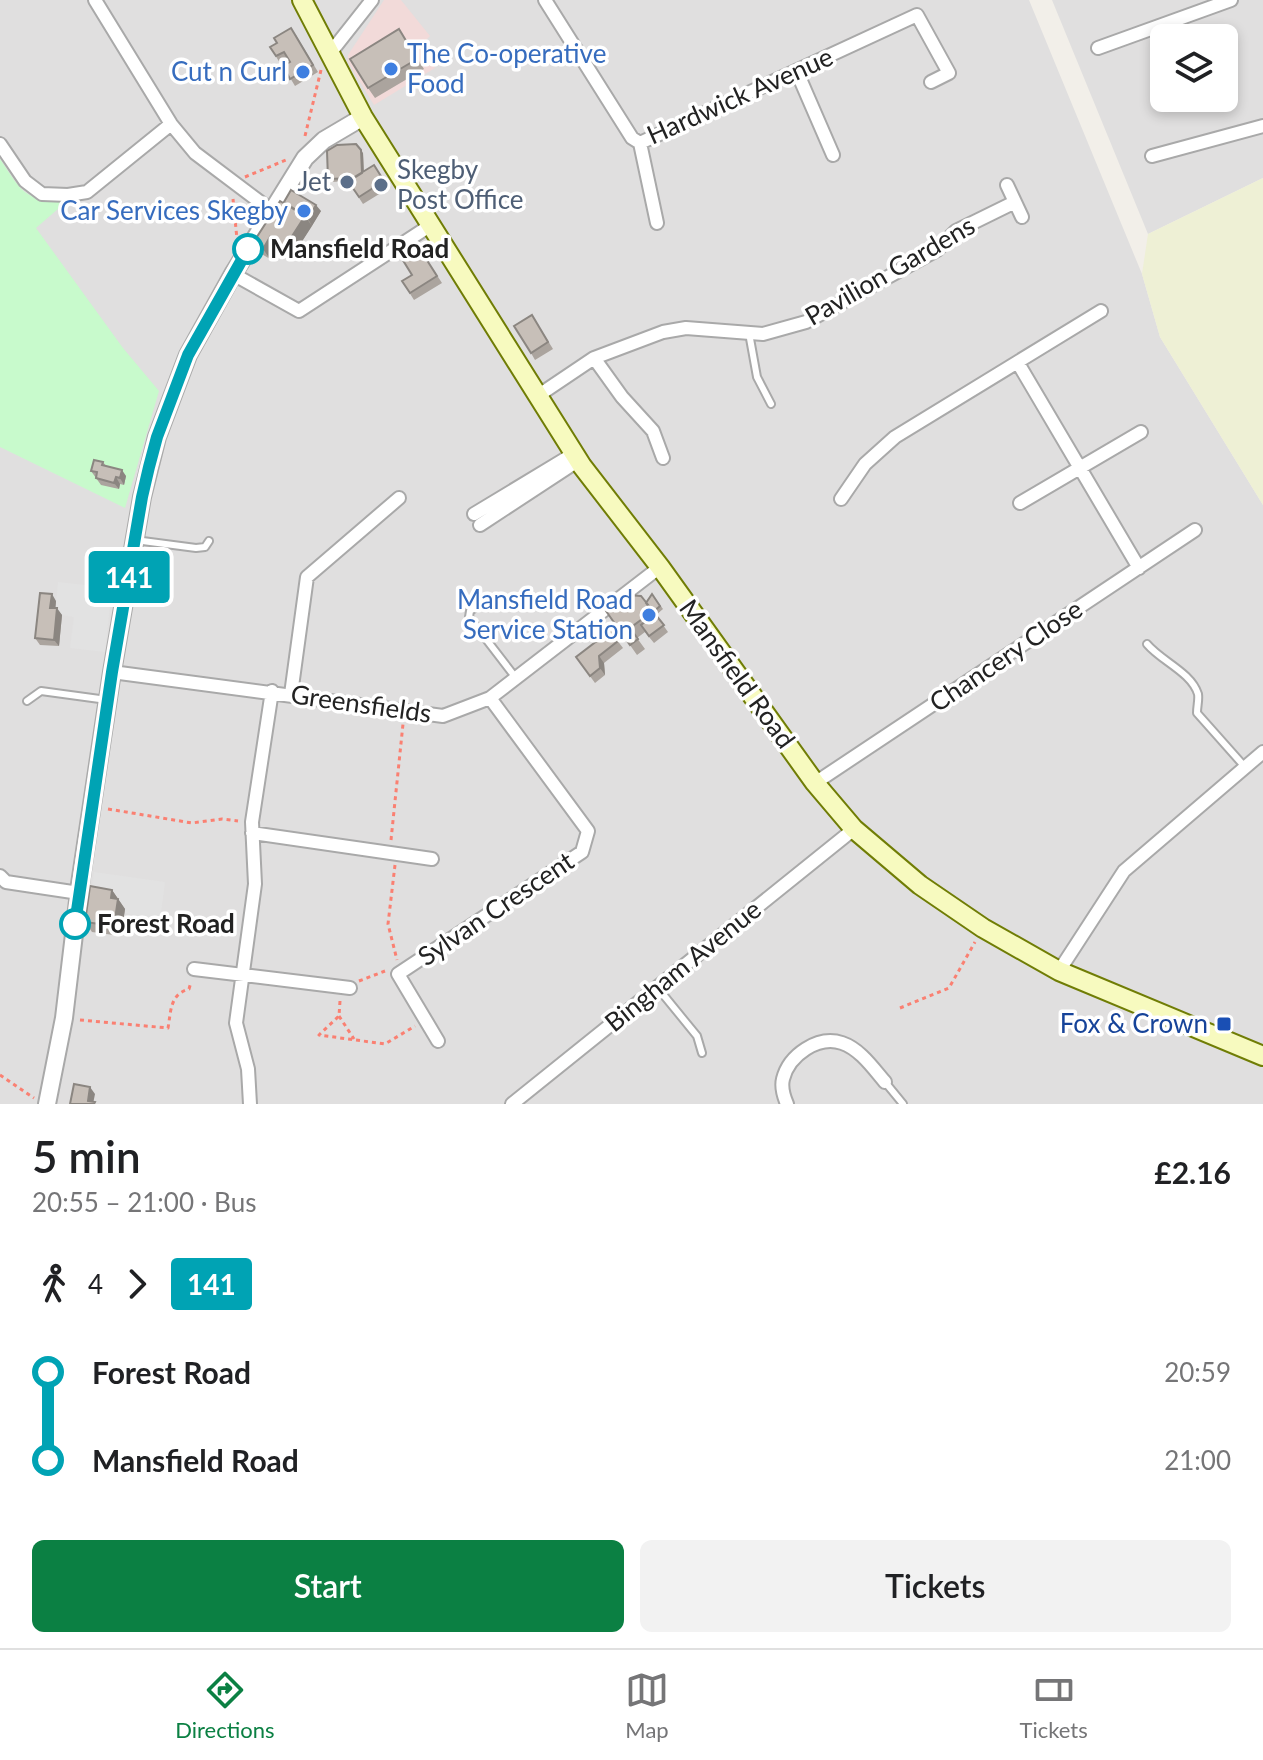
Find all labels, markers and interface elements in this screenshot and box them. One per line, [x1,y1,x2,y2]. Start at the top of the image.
map controls [1150,24,1238,112]
button: layers [1150,24,1238,112]
place label: The Co-operative Food [407,37,606,99]
street label: Hardwick Avenue [642,40,837,150]
place label: Cut n Curl [171,55,287,87]
marker: The Co-operative Food [382,60,400,78]
marker: Cut n Curl [294,63,312,81]
place label: Skegby Post Office [397,153,524,215]
place label: Jet [298,165,332,197]
marker: Jet [338,173,356,191]
marker: Skegby Post Office [372,176,390,194]
place label: Car Services Skegby [60,194,289,226]
marker: Car Services Skegby [295,202,313,220]
street label: Pavilion Gardens [799,209,980,332]
place label: Mansfield Road [270,232,449,264]
marker: Mansfield Road [233,234,263,264]
line badge: 141 [83,551,175,603]
text: 141 [105,560,153,594]
place label: Mansfield Road Service Station [457,583,633,645]
street label: Chancery Close [923,592,1088,718]
street label: Mansfield Road [673,593,803,754]
marker: Mansfield Road Service Station [640,606,658,624]
street label: Greensfields [289,677,433,729]
street label: Sylvan Crescent [411,844,580,972]
street label: Bingham Avenue [598,893,767,1038]
place label: Forest Road [97,907,235,939]
marker: Forest Road [60,909,90,939]
place label: Fox & Crown [1060,1007,1208,1039]
marker: Fox & Crown [1215,1015,1233,1033]
text: 5 min [32,1130,141,1182]
text: £2.16 [1154,1154,1231,1190]
text: 20:55 – 21:00 · Bus [32,1186,256,1218]
icon: walk [32,1262,76,1306]
icon: forward [115,1262,159,1306]
text: 141 [187,1267,236,1301]
text: 4 [88,1268,103,1300]
text: Forest Road [92,1354,251,1390]
text: 20:59 [1164,1356,1231,1388]
text: Mansfield Road [92,1442,299,1478]
text: 21:00 [1164,1444,1231,1476]
button: Start [32,1540,624,1632]
button: Tickets [640,1540,1231,1632]
tab: Directions [175,1668,275,1743]
tab: Map [625,1668,669,1743]
tab: Tickets [1020,1668,1088,1743]

